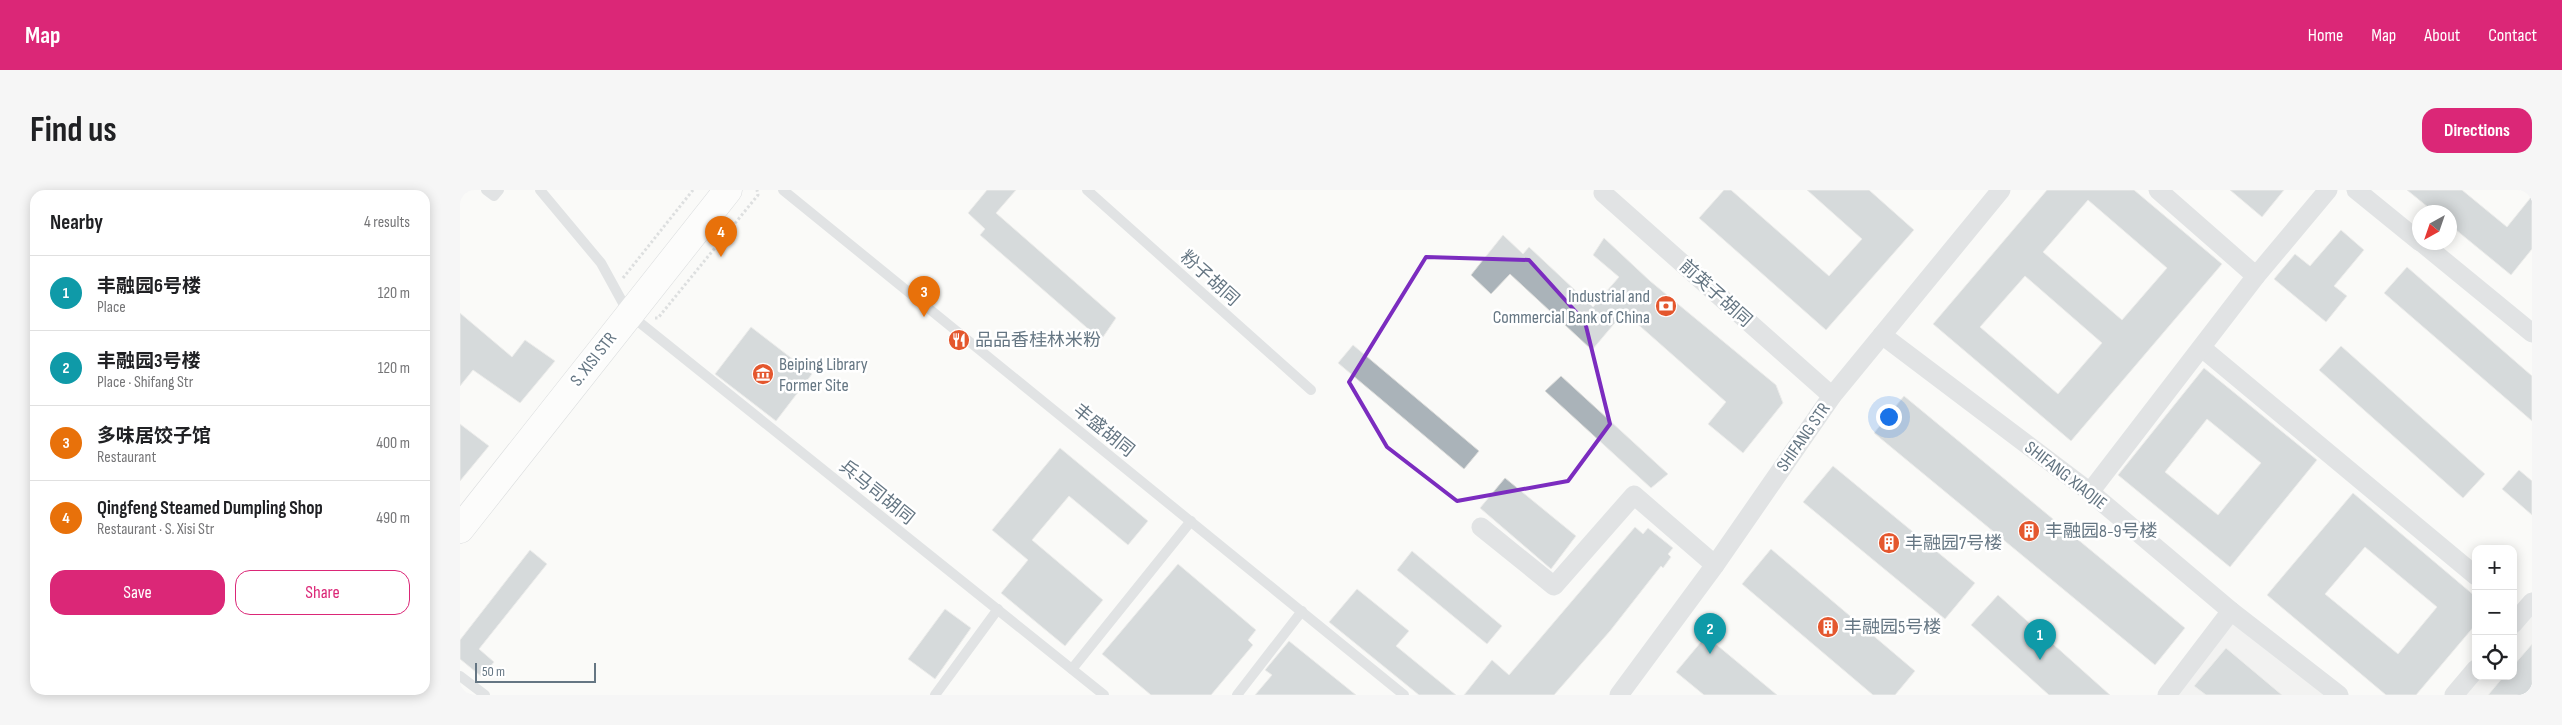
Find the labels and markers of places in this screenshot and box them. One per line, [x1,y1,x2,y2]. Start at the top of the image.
pin: 4 [705,216,737,257]
pin: 3 [908,276,940,317]
place label: Industrial and Commercial Bank of China [1493,286,1650,328]
bank icon: Industrial and Commercial Bank of China [1654,294,1678,318]
restaurant icon: 品品香桂林米粉 [947,328,971,352]
place label: 品品香桂林米粉 [975,330,1101,351]
place label: Beiping Library Former Site [779,354,868,396]
museum icon: Beiping Library Former Site [751,362,775,386]
building icon: 丰融园8-9号楼 [2017,519,2041,543]
place label: 丰融园8-9号楼 [2045,521,2157,542]
building icon: 丰融园7号楼 [1877,531,1901,555]
place label: 丰融园7号楼 [1905,533,2002,554]
pin: 2 [1694,613,1726,654]
building icon: 丰融园5号楼 [1816,615,1840,639]
place label: 丰融园5号楼 [1844,617,1941,638]
pin: 1 [2024,619,2056,660]

